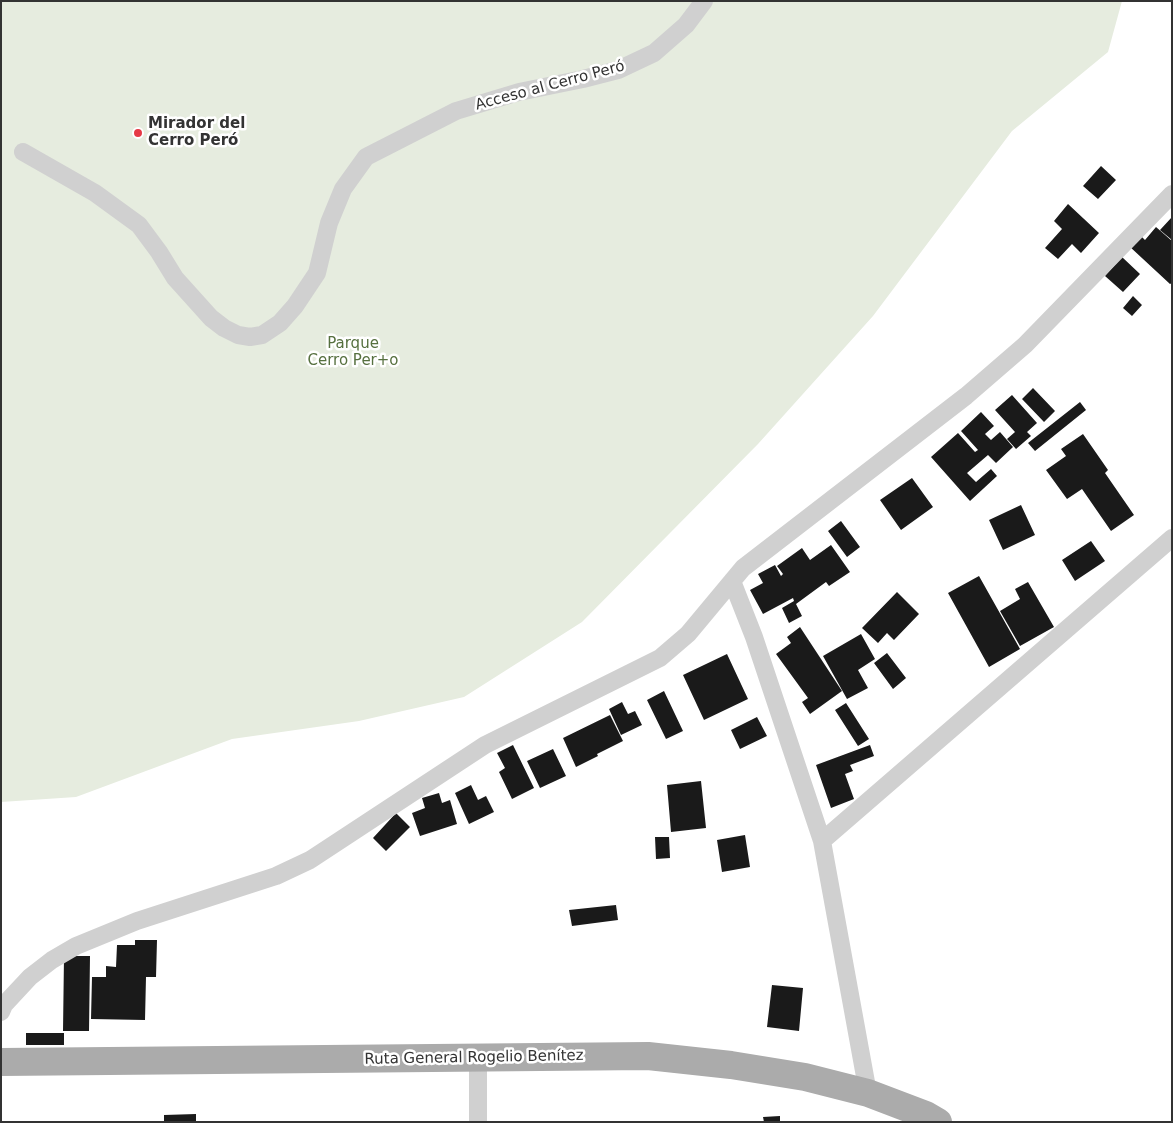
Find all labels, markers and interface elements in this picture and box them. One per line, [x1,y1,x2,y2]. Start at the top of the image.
street label: Acceso al Cerro Peró [473,57,627,115]
place label: Mirador del Cerro Peró [148,115,245,150]
marker: Mirador del Cerro Peró [132,127,144,139]
park label: Parque Cerro Per+o [307,335,399,370]
street label: Ruta General Rogelio Benítez [364,1047,584,1069]

